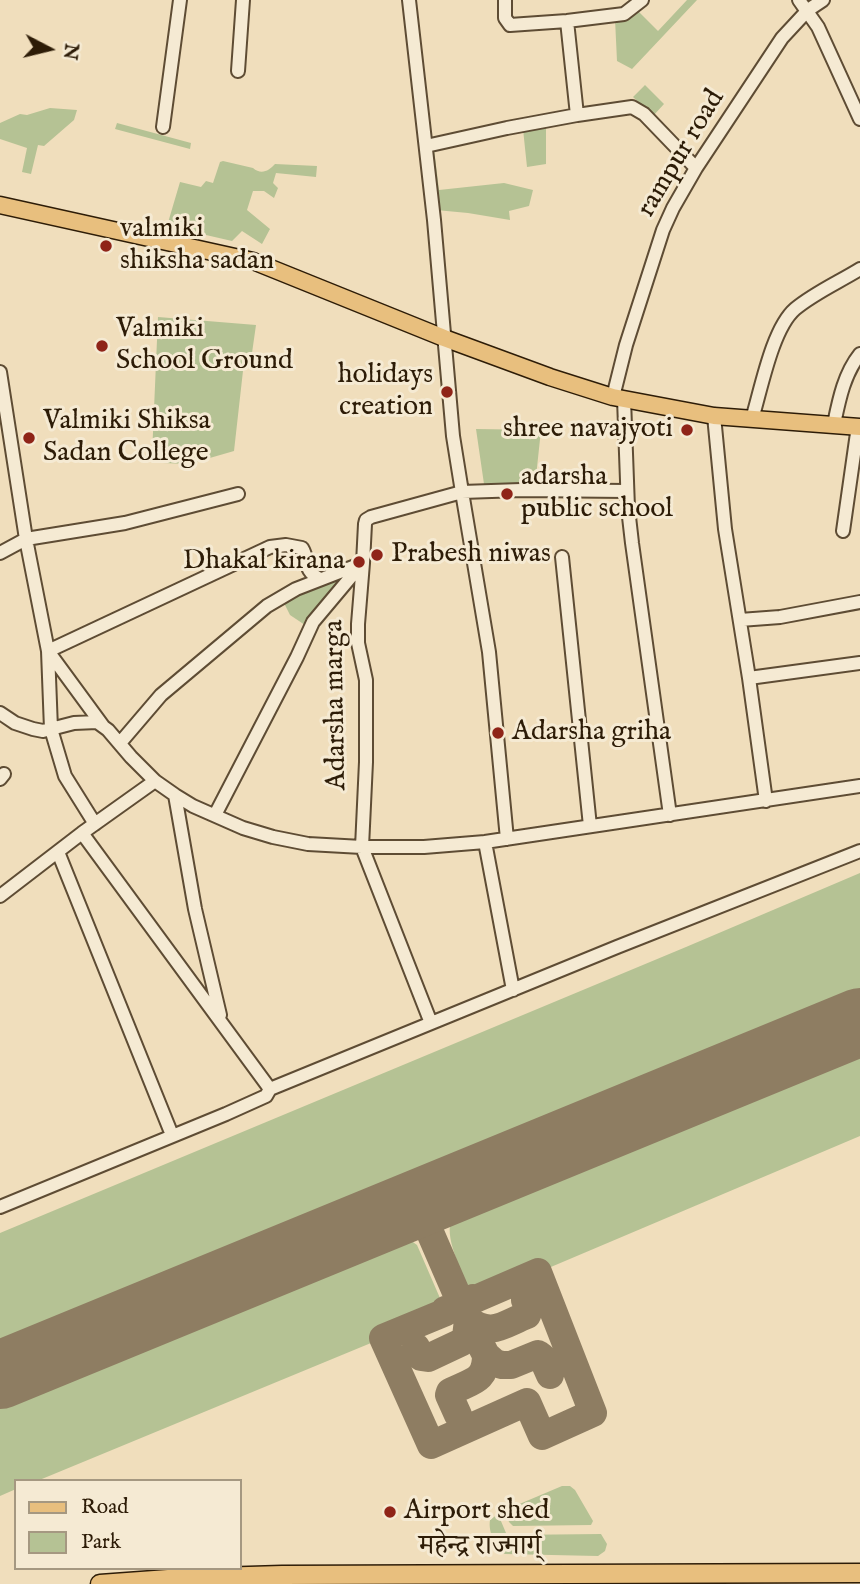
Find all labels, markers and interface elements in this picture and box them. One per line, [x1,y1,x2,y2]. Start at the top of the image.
north arrow [14,14,84,84]
text: N [57,42,83,61]
street label: rampur road [631,84,733,224]
place label: valmiki shiksha sadan [120,213,274,279]
marker: valmiki shiksha sadan [98,238,114,254]
place label: Valmiki School Ground [116,313,293,379]
marker: Valmiki School Ground [94,338,110,354]
place label: holidays creation [338,359,433,425]
marker: holidays creation [439,384,455,400]
place label: Valmiki Shiksa Sadan College [43,405,211,471]
place label: shree navajyoti [503,413,673,447]
marker: shree navajyoti [679,422,695,438]
marker: Valmiki Shiksa Sadan College [21,430,37,446]
place label: adarsha public school [521,461,673,527]
marker: adarsha public school [499,486,515,502]
place label: Prabesh niwas [391,538,551,572]
place label: Dhakal kirana [183,545,345,579]
marker: Prabesh niwas [369,547,385,563]
marker: Dhakal kirana [351,554,367,570]
street label: Adarsha marga [319,619,355,791]
place label: Adarsha griha [512,716,671,750]
marker: Adarsha griha [490,725,506,741]
legend [14,1479,242,1570]
text: Road [81,1494,128,1521]
place label: Airport shed [404,1495,549,1529]
marker: Airport shed [382,1504,398,1520]
text: Park [81,1529,121,1556]
street label: महेन्द्र राज्मार्ग् [419,1531,541,1565]

